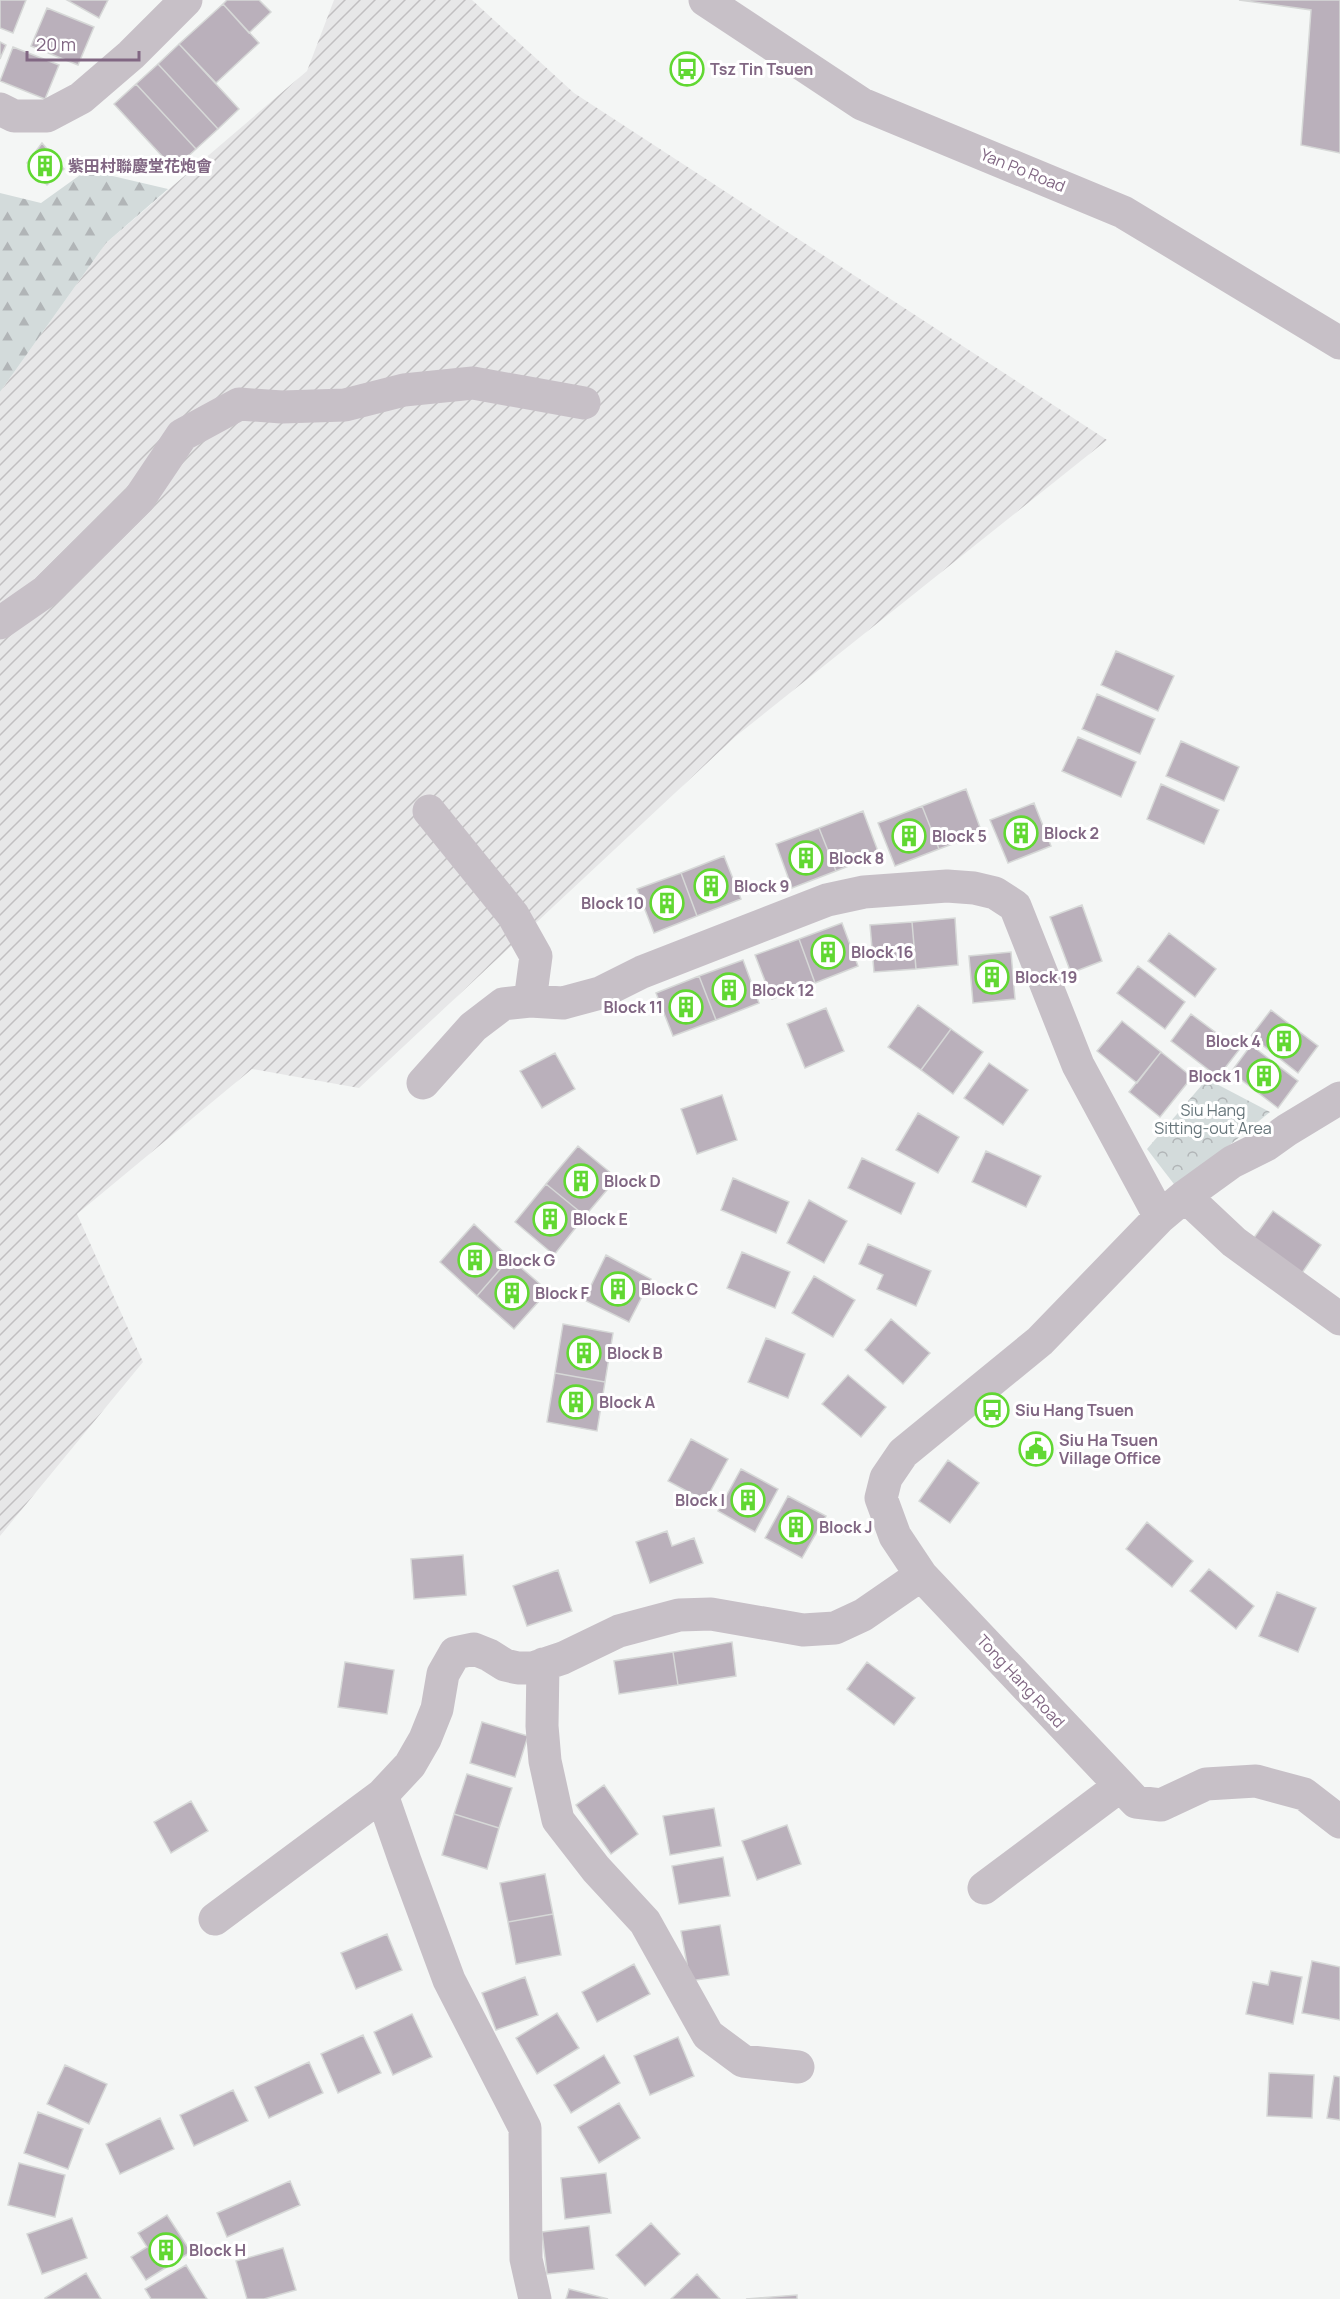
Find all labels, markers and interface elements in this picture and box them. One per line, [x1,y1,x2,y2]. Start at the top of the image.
scale bar [27,24,140,62]
text: 20 m [36,32,76,56]
bus stop icon: Tsz Tin Tsuen [669,51,705,87]
place label: Tsz Tin Tsuen [710,58,813,80]
street label: Yan Po Road [977,143,1069,197]
building icon: 紫田村聯慶堂花炮會 [27,148,63,184]
place label: 紫田村聯慶堂花炮會 [68,155,212,177]
building icon: Block 2 [1003,815,1039,851]
building icon: Block 5 [891,818,927,854]
place label: Block 2 [1044,822,1099,844]
place label: Block 5 [932,825,987,847]
building icon: Block 8 [788,840,824,876]
place label: Block 8 [829,847,884,869]
building icon: Block 9 [693,868,729,904]
place label: Block 9 [734,875,789,897]
building icon: Block 10 [649,885,685,921]
place label: Block 10 [581,892,644,914]
building icon: Block 16 [810,934,846,970]
place label: Block 16 [851,941,913,963]
building icon: Block 19 [974,959,1010,995]
place label: Block 19 [1015,966,1077,988]
building icon: Block 12 [711,972,747,1008]
place label: Block 12 [752,979,814,1001]
building icon: Block 11 [668,989,704,1025]
place label: Block 11 [603,996,663,1018]
building icon: Block 4 [1266,1023,1302,1059]
place label: Block 4 [1206,1030,1261,1052]
building icon: Block 1 [1246,1058,1282,1094]
place label: Block 1 [1189,1065,1241,1087]
park label: Siu Hang Sitting-out Area [1154,1099,1272,1139]
building icon: Block D [563,1163,599,1199]
place label: Block D [604,1170,661,1192]
building icon: Block E [532,1201,568,1237]
place label: Block E [573,1208,628,1230]
building icon: Block G [457,1242,493,1278]
place label: Block G [498,1249,555,1271]
building icon: Block C [600,1271,636,1307]
building icon: Block F [494,1275,530,1311]
place label: Block C [641,1278,698,1300]
place label: Block F [535,1282,589,1304]
building icon: Block B [566,1335,602,1371]
place label: Block B [607,1342,663,1364]
building icon: Block A [558,1384,594,1420]
place label: Block A [599,1391,655,1413]
bus stop icon: Siu Hang Tsuen [974,1392,1010,1428]
place label: Siu Hang Tsuen [1015,1399,1134,1421]
place label: Siu Ha Tsuen Village Office [1059,1429,1161,1469]
public building icon: Siu Ha Tsuen Village Office [1018,1431,1054,1467]
building icon: Block I [730,1482,766,1518]
place label: Block I [675,1489,725,1511]
building icon: Block J [778,1509,814,1545]
place label: Block J [819,1516,873,1538]
street label: Tong Hang Road [972,1630,1070,1732]
building icon: Block H [148,2232,184,2268]
place label: Block H [189,2239,246,2261]

